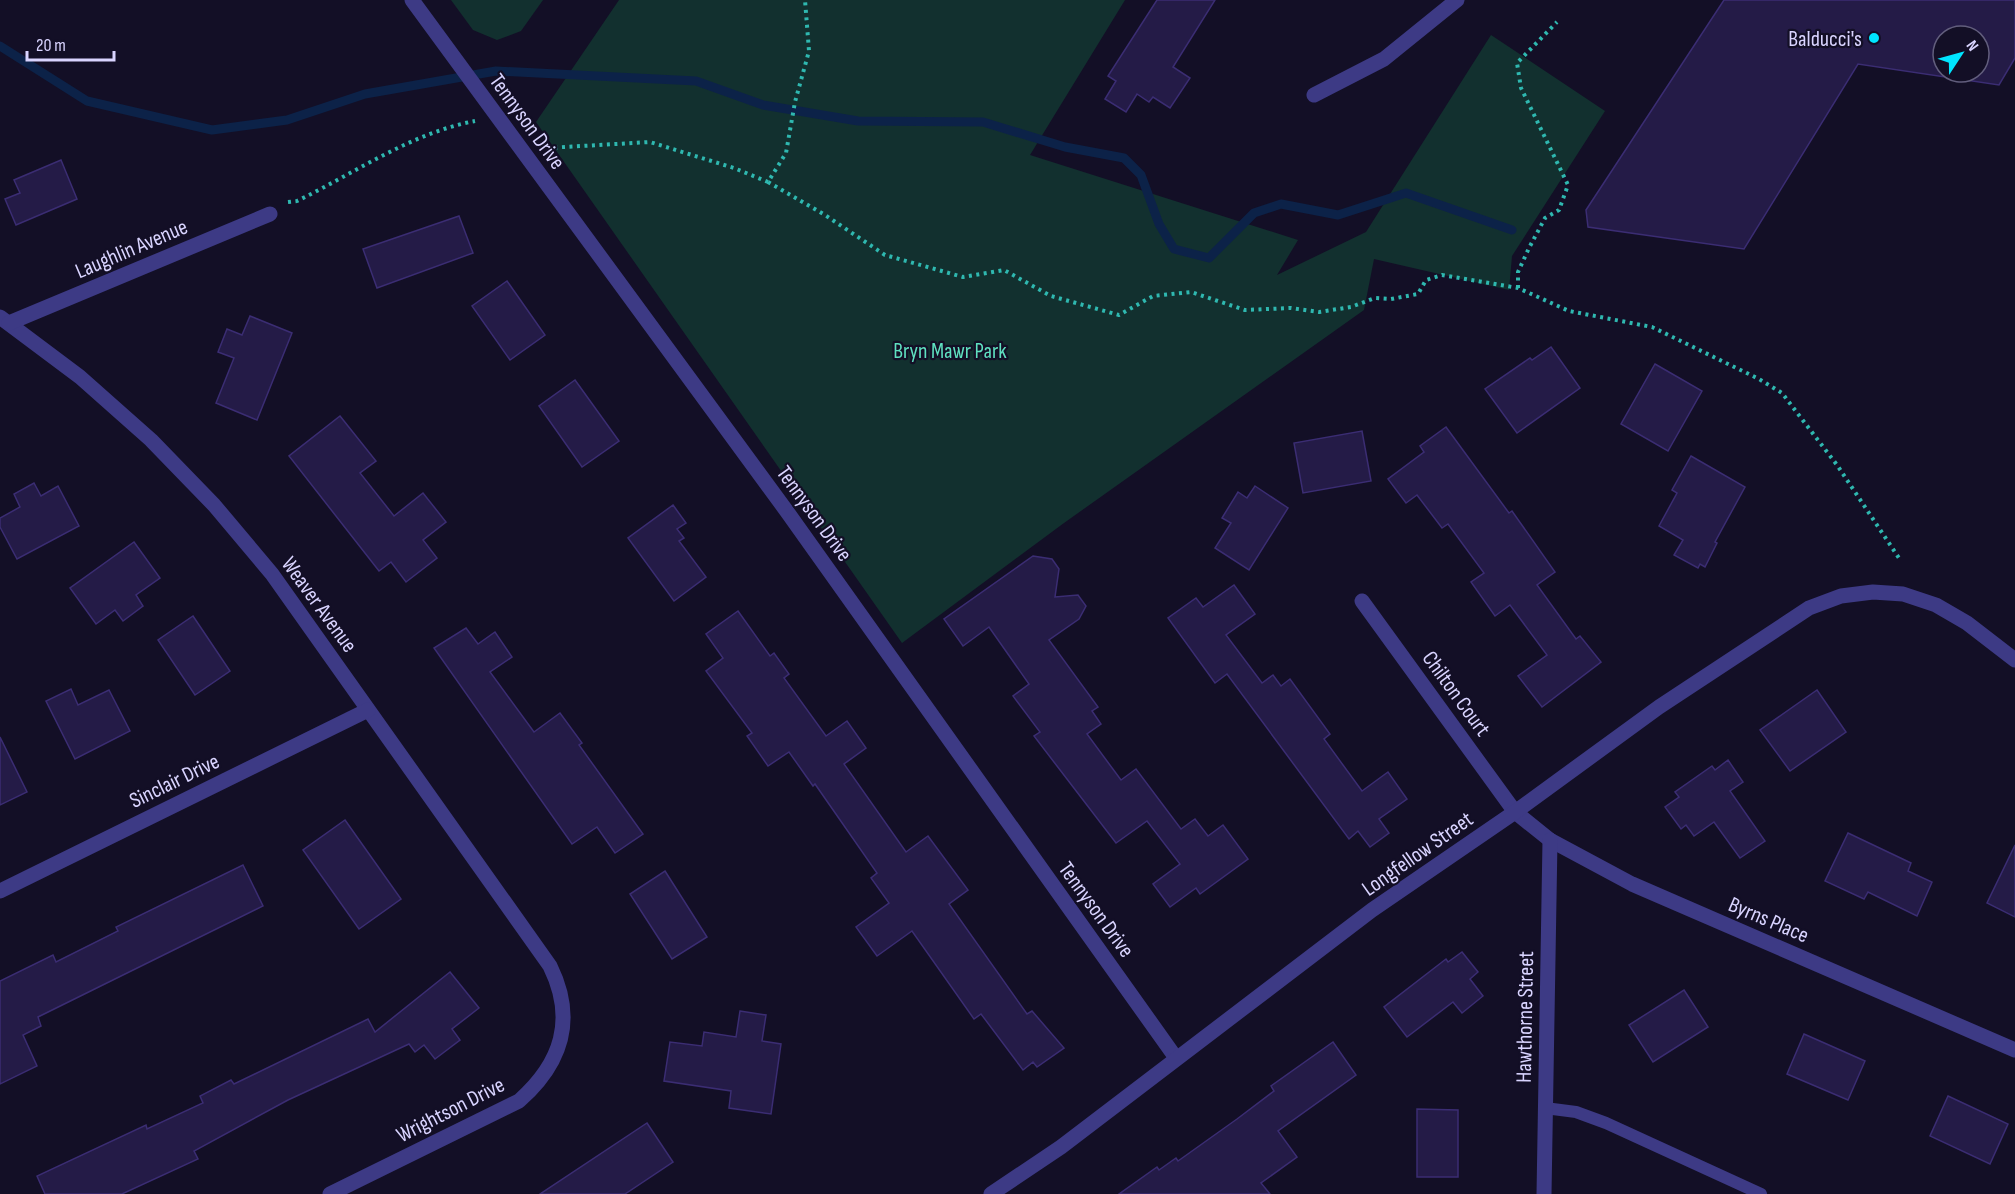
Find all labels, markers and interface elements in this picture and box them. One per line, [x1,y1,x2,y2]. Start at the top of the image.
scale bar [27,24,114,62]
north arrow [1931,24,1991,84]
place label: Balducci's [1788,26,1862,53]
marker: Balducci's [1867,31,1881,45]
text: 20 m [36,35,66,56]
text: N [1962,37,1982,55]
street label: Tennyson Drive [483,69,571,175]
street label: Laughlin Avenue [71,214,192,285]
park label: Bryn Mawr Park [893,338,1007,365]
street label: Tennyson Drive [770,461,858,567]
street label: Weaver Avenue [275,552,363,658]
street label: Chilton Court [1416,646,1496,742]
street label: Sinclair Drive [125,748,224,815]
street label: Longfellow Street [1357,806,1479,902]
street label: Tennyson Drive [1052,857,1140,963]
street label: Byrns Place [1724,891,1813,949]
street label: Hawthorne Street [1511,951,1540,1083]
street label: Wrightson Drive [392,1072,509,1149]

